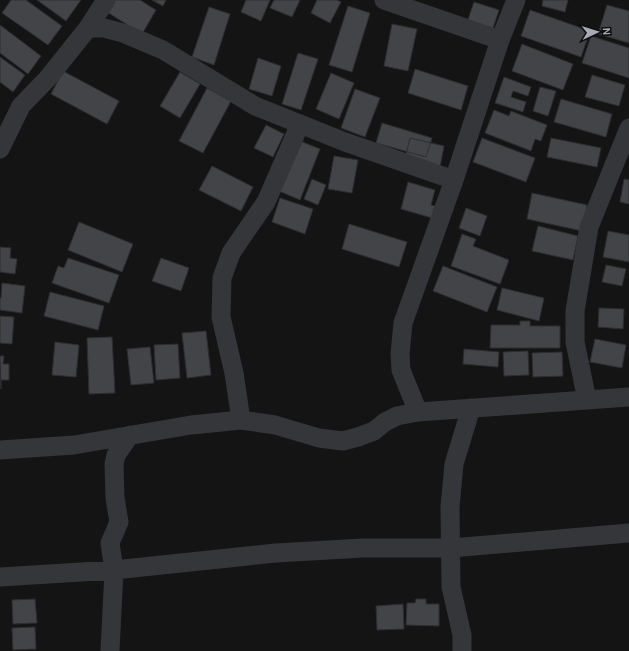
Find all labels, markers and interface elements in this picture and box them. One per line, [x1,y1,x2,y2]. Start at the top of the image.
north arrow [577,12,617,52]
text: N [600,27,613,36]

